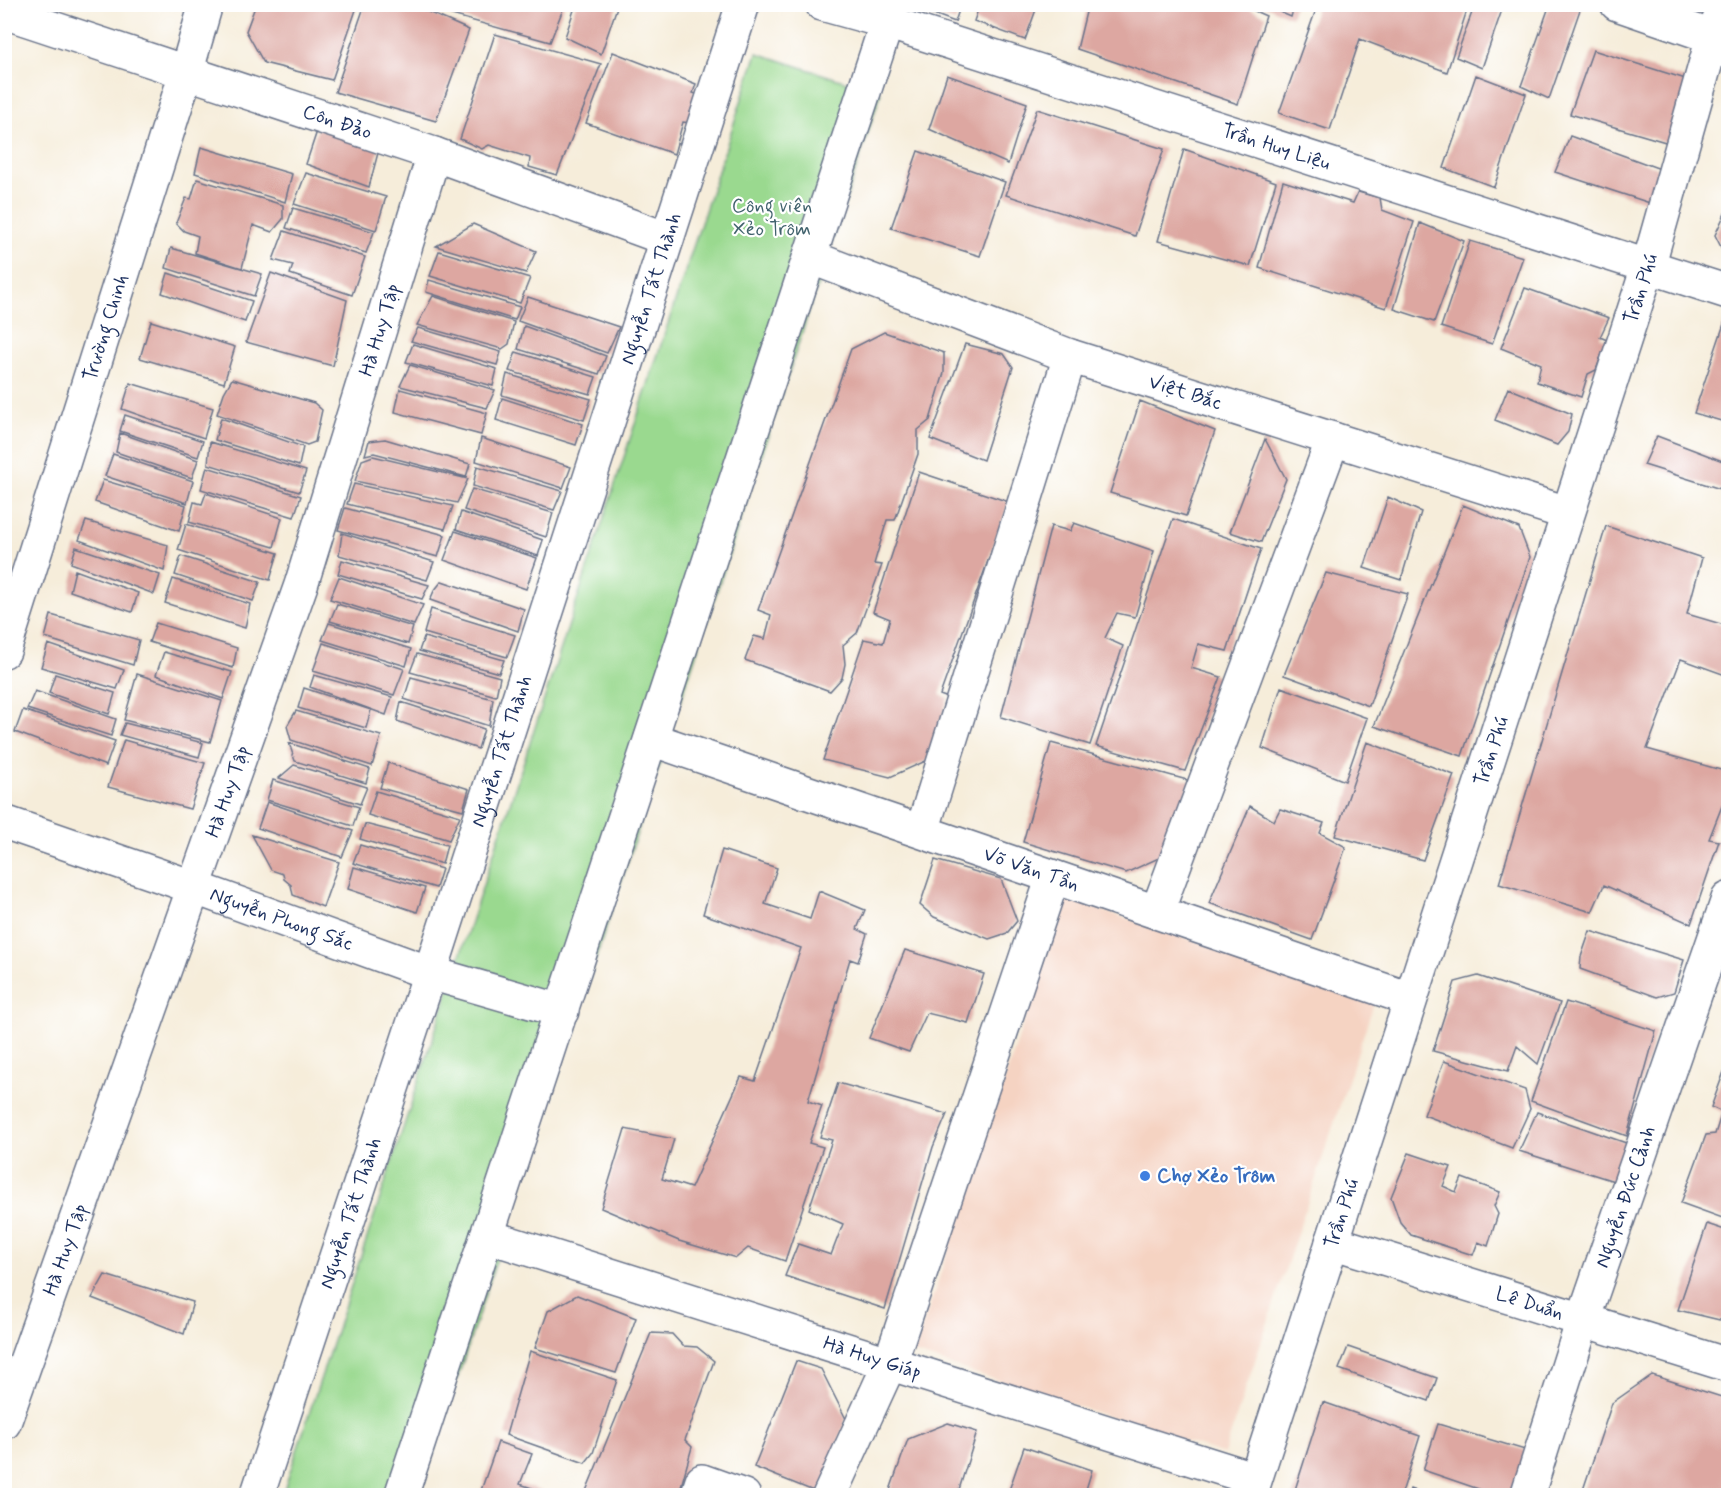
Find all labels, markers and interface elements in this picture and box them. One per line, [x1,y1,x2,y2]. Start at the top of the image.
street label: Côn Đảo [299,98,375,146]
street label: Trần Huy Liệu [1218,117,1334,177]
park label: Công viên Xẻo Trôm [732,193,812,243]
street label: Nguyễn Tất Thành [614,209,688,368]
street label: Trần Phú [1617,251,1665,327]
street label: Trường Chinh [76,271,135,385]
street label: Hà Huy Tập [353,280,407,380]
street label: Việt Bắc [1145,368,1225,417]
street label: Nguyễn Tất Thành [465,672,539,830]
street label: Trần Phú [1467,713,1515,789]
street label: Hà Huy Tập [199,742,257,841]
street label: Võ Văn Tần [980,840,1083,898]
street label: Nguyễn Phong Sắc [206,881,357,957]
street label: Nguyễn Đức Cảnh [1589,1122,1662,1271]
street label: Nguyễn Tất Thành [313,1134,388,1292]
place label: Chợ Xẻo Trôm [1157,1163,1275,1190]
marker: Chợ Xẻo Trôm [1138,1169,1152,1183]
street label: Trần Phú [1318,1175,1365,1252]
street label: Hà Huy Tập [37,1200,94,1299]
street label: Lê Duẩn [1492,1280,1567,1327]
street label: Hà Huy Giáp [820,1330,925,1386]

